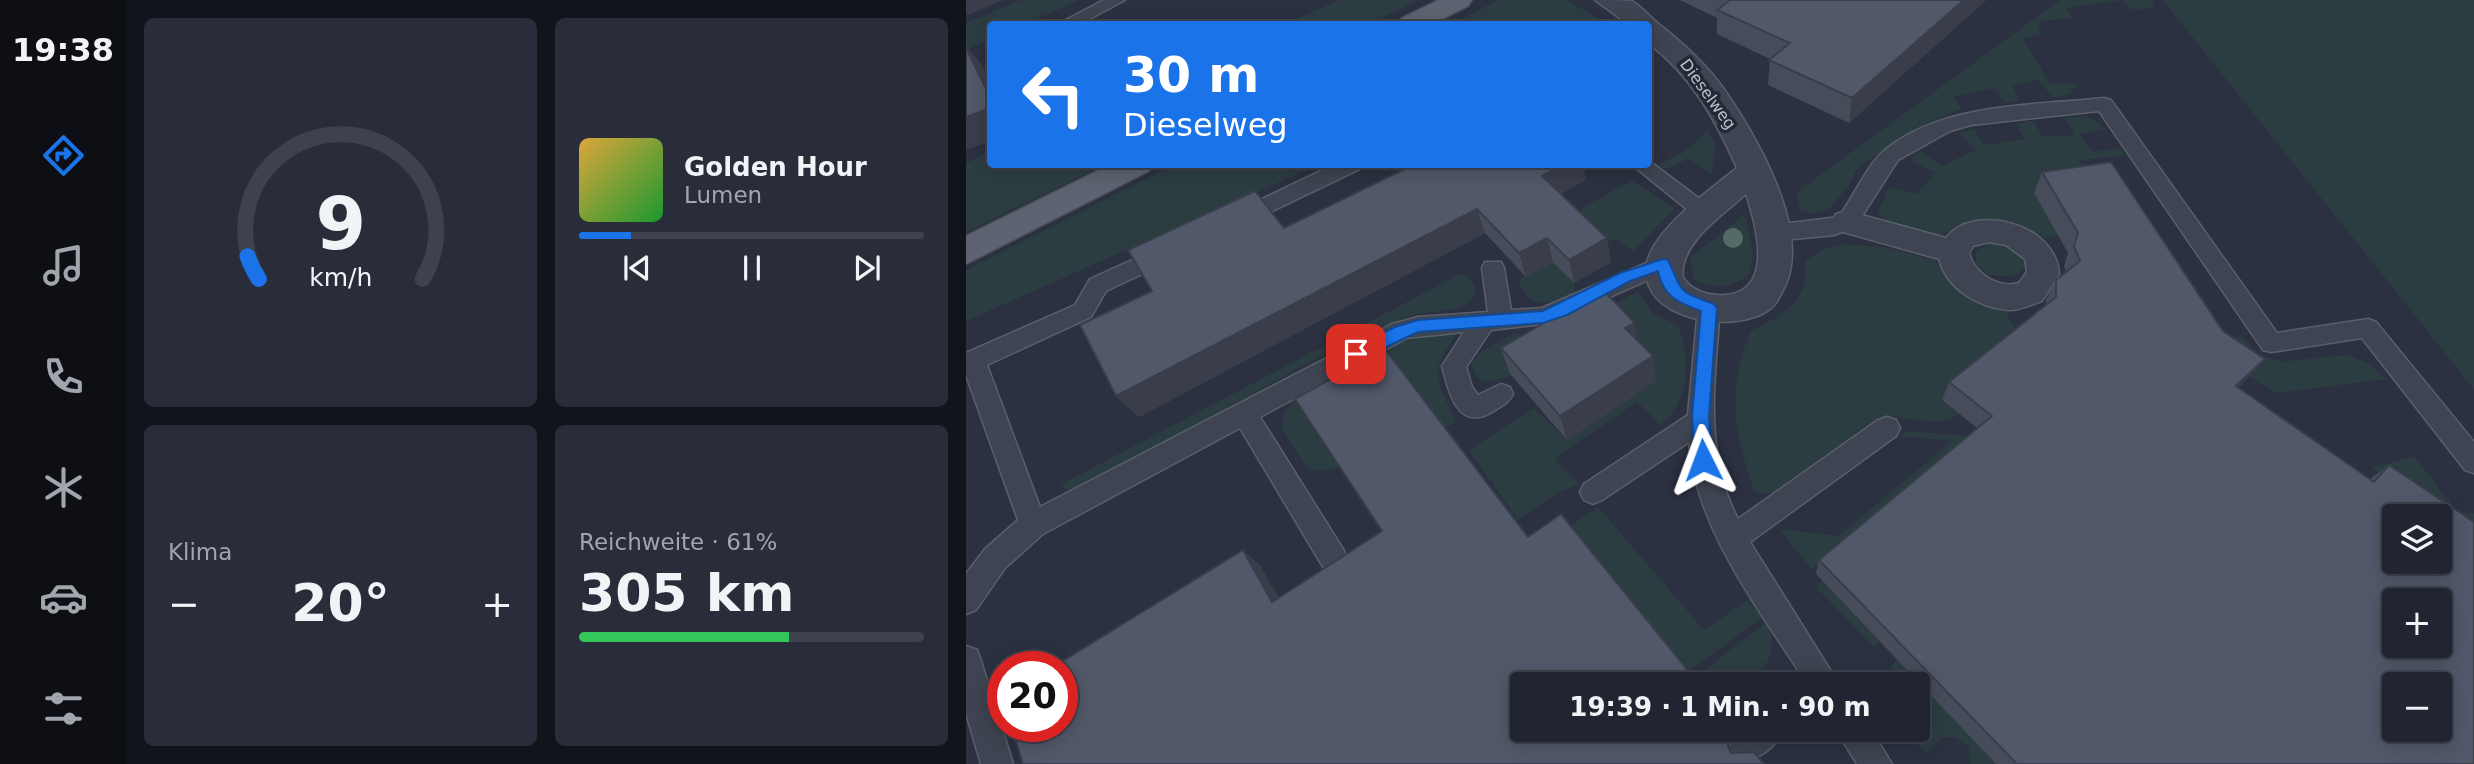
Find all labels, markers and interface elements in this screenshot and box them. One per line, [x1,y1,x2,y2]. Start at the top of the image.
text: 19:38 [12,31,114,69]
text: 30 m [1123,47,1259,104]
icon: left [1008,49,1099,140]
street label: Dieselweg [1676,55,1740,133]
text: Dieselweg [1123,106,1288,144]
icon: directions [39,131,88,180]
text: Golden Hour [684,152,867,182]
text: 9 [315,181,366,266]
text: Lumen [684,182,762,208]
icon: music [39,241,88,290]
icon: previous [618,249,656,287]
icon: pause [733,249,771,287]
icon: next [848,249,886,287]
text: km/h [309,263,372,292]
pin [1326,324,1386,384]
icon: arrive [1337,335,1375,373]
icon: phone [39,352,88,401]
position arrow [1666,423,1740,497]
icon: climate [39,463,88,512]
map controls [2382,504,2452,742]
button: layers [2382,504,2452,574]
text: Reichweite · 61% [579,529,777,555]
text: Klima [168,539,232,565]
text: 305 km [579,563,794,623]
icon: car [39,573,88,622]
text: 20° [291,573,390,633]
text: − [168,582,200,626]
text: + [481,582,513,626]
button: + [2382,588,2452,658]
speed limit sign: 20 [987,651,1078,742]
button: − [2382,672,2452,742]
icon: filters [39,684,88,733]
text: 19:39 · 1 Min. · 90 m [1569,692,1871,722]

